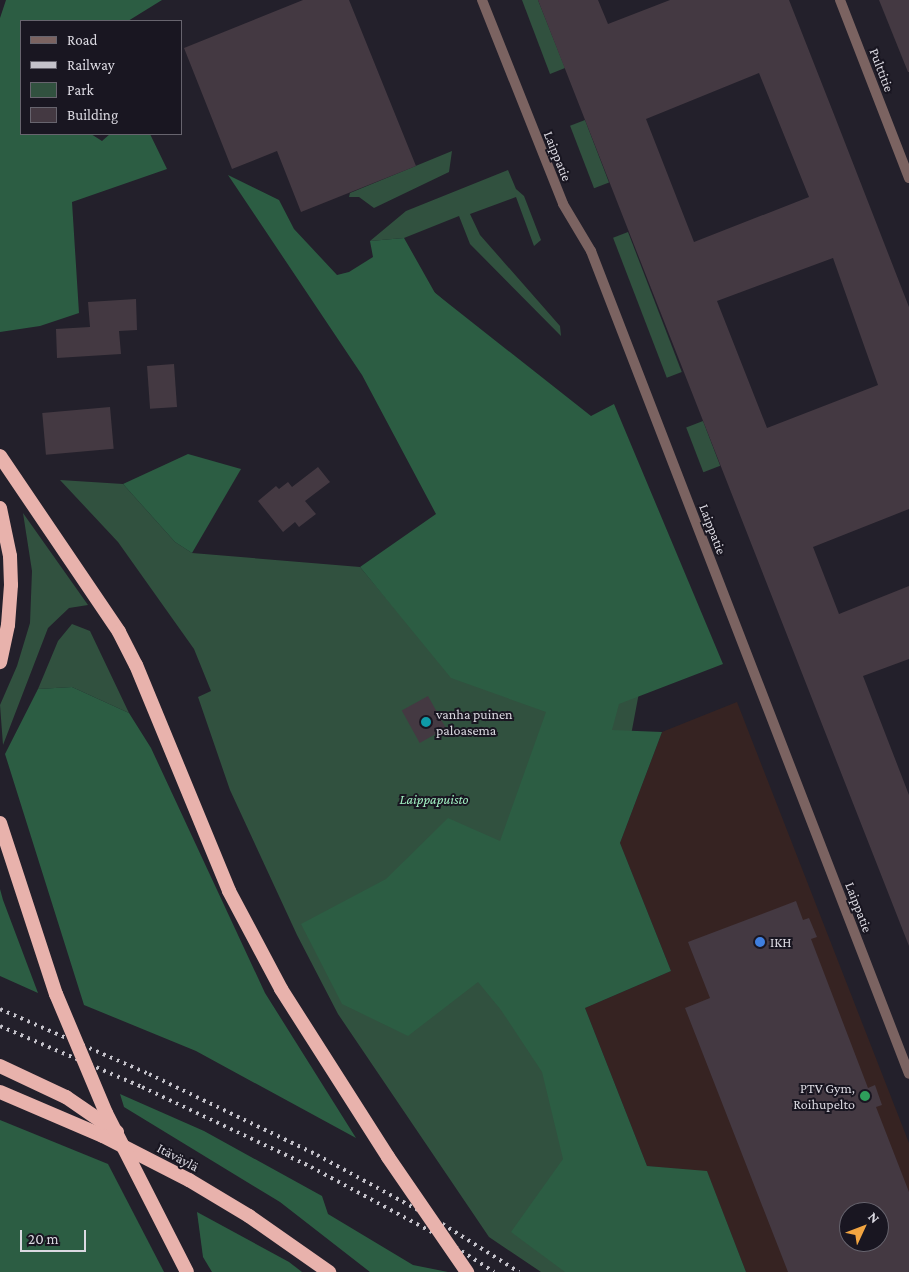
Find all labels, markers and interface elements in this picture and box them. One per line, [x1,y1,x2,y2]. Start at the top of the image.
legend [20,20,182,135]
text: Road [67,32,97,48]
street label: Pulttitie [866,46,898,94]
text: Railway [67,57,115,73]
text: Park [67,82,94,98]
text: Building [67,107,118,123]
street label: Laippatie [540,128,576,184]
street label: Laippatie [696,501,730,557]
place label: vanha puinen paloasema [436,706,513,739]
marker: vanha puinen paloasema [420,716,432,728]
park label: Laippapuisto [399,791,469,807]
street label: Laippatie [842,879,876,935]
place label: IKH [770,934,791,950]
marker: IKH [754,936,766,948]
place label: PTV Gym, Roihupelto [793,1080,855,1112]
marker: PTV Gym, Roihupelto [859,1090,871,1102]
street label: Itäväylä [154,1139,202,1175]
north arrow [839,1202,889,1252]
text: N [865,1208,883,1226]
scale bar [22,1220,89,1252]
text: 20 m [28,1231,59,1247]

